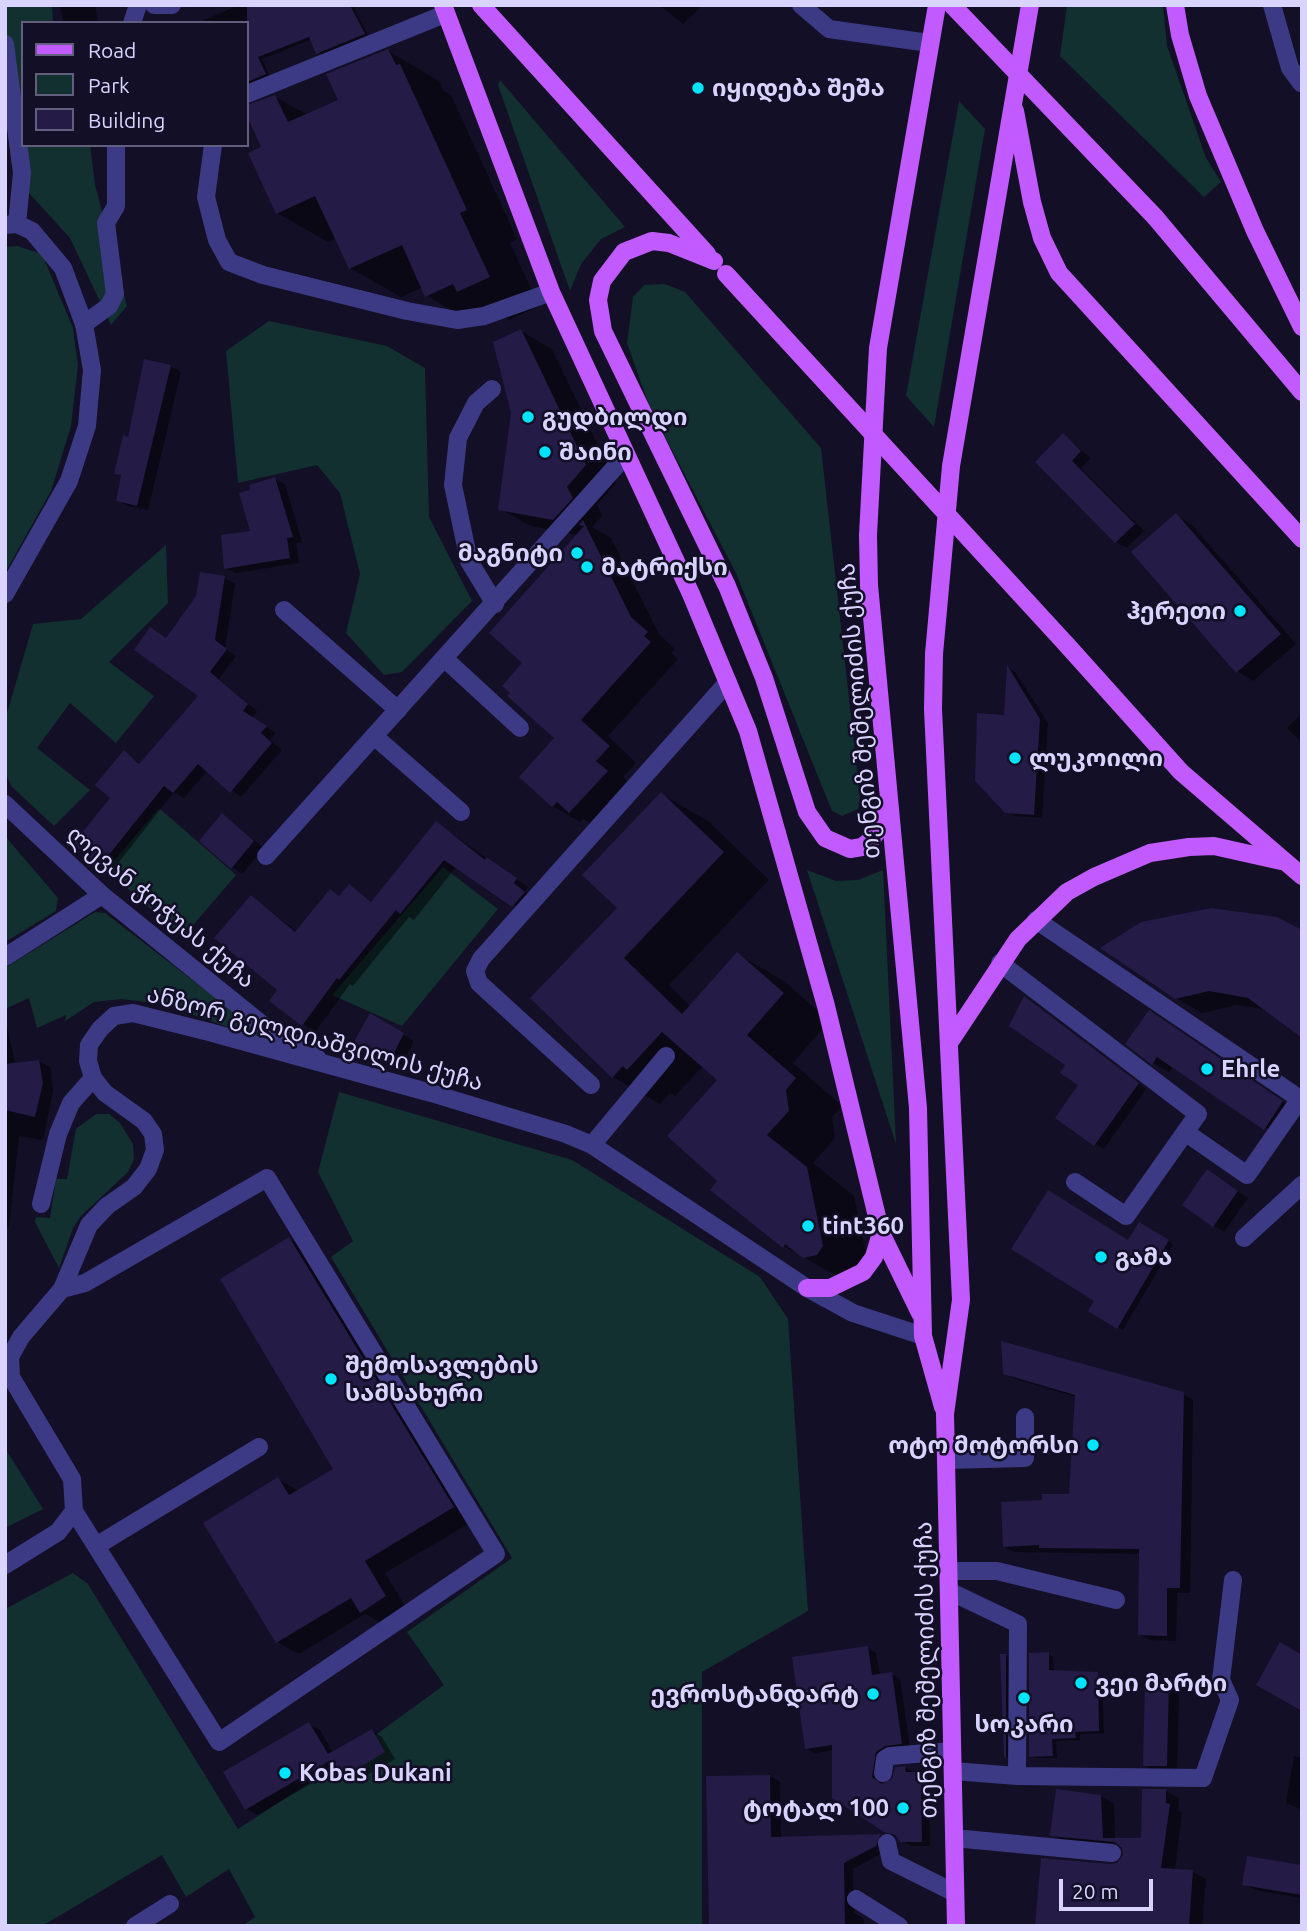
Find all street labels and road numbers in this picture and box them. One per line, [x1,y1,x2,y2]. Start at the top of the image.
street label: თენგიზ შეშელიძის ქუჩა [832,562,886,860]
street label: ლევან ჭოჭუას ქუჩა [61,820,261,994]
street label: ანზორ გელდიაშვილის ქუჩა [144,979,486,1097]
street label: თენგიზ შეშელიძის ქუჩა [909,1521,943,1819]

